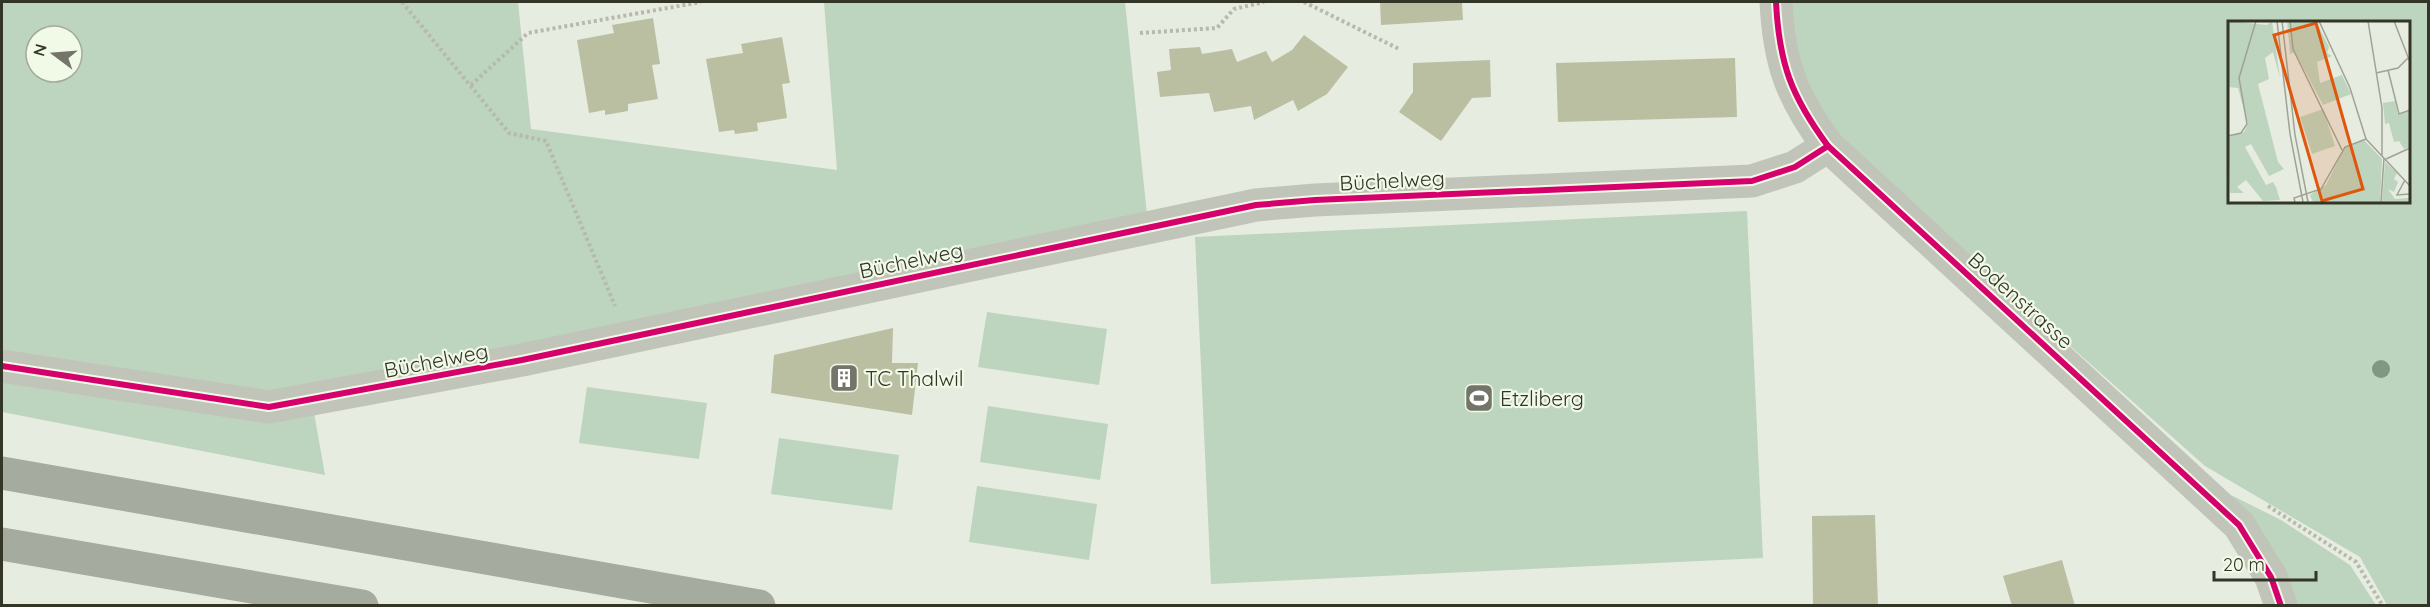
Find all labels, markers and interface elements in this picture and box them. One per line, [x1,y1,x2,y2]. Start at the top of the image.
inset map [2228,21,2409,202]
north arrow [24,24,84,84]
text: N [28,41,51,58]
street label: Büchelweg [1339,164,1445,196]
street label: Büchelweg [857,236,965,284]
street label: Bodenstrasse [1963,246,2079,354]
street label: Büchelweg [382,337,490,383]
building icon: TC Thalwil [828,362,860,394]
place label: TC Thalwil [865,365,964,391]
sports icon: Etzliberg [1463,382,1495,414]
place label: Etzliberg [1500,385,1584,411]
scale bar [2214,544,2316,582]
text: 20 m [2223,553,2265,576]

